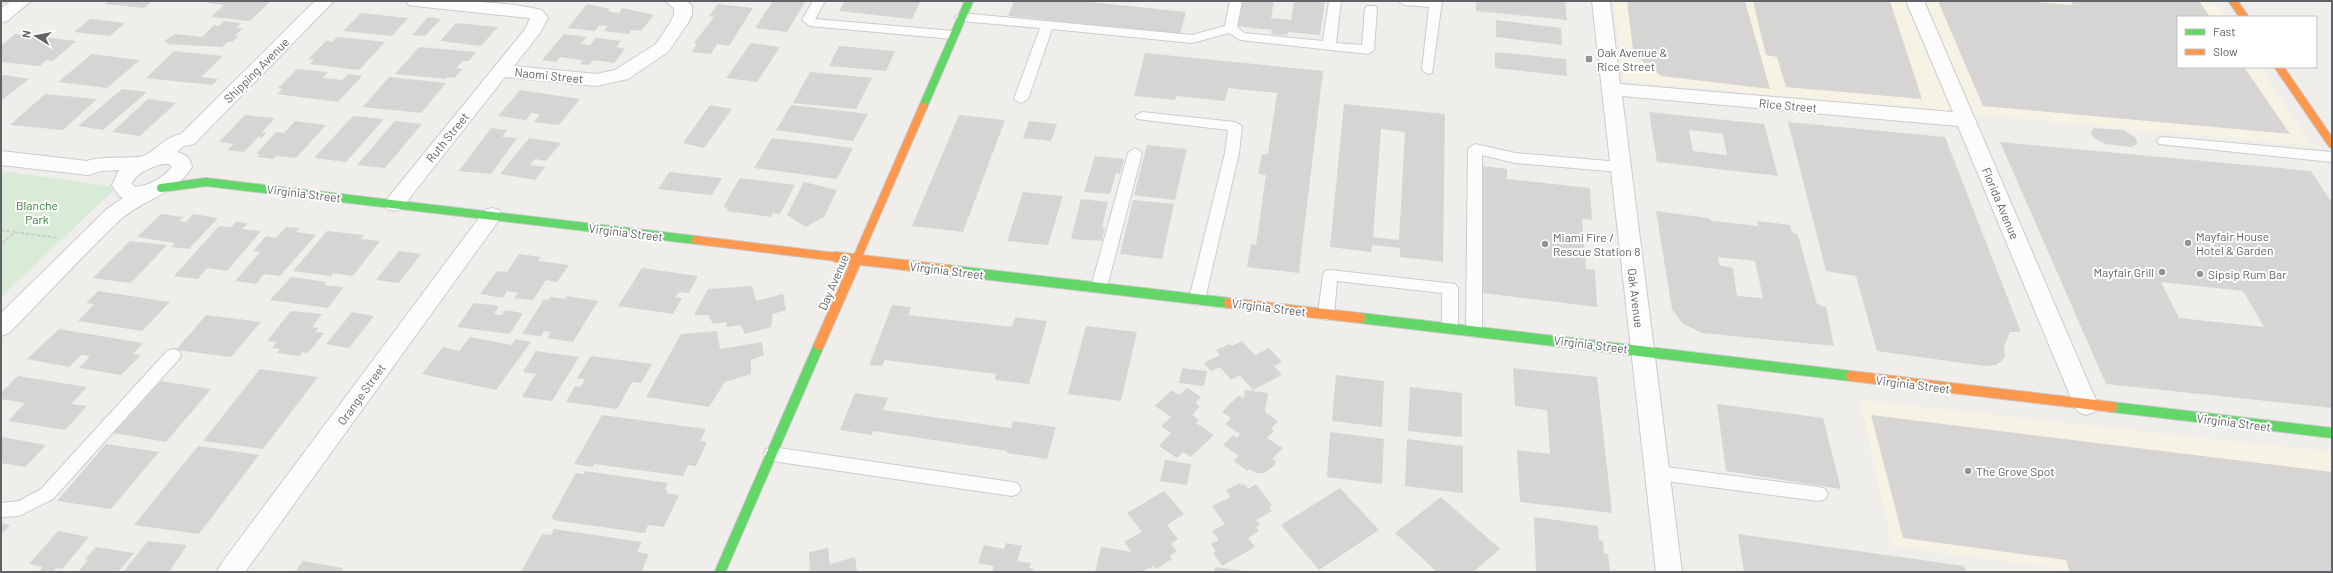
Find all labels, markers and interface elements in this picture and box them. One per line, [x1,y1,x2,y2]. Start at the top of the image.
north arrow [16,16,56,56]
legend [2177,16,2317,68]
text: Fast [2213,24,2236,38]
text: N [19,29,33,39]
street label: Shipping Avenue [221,35,291,105]
text: Slow [2213,44,2238,58]
place label: Oak Avenue & Rice Street [1597,45,1667,73]
marker: Oak Avenue & Rice Street [1584,54,1594,64]
street label: Naomi Street [514,64,584,86]
street label: Rice Street [1758,95,1818,115]
street label: Ruth Street [423,109,471,165]
street label: Florida Avenue [1980,165,2022,241]
street label: Virginia Street [266,182,342,204]
park label: Blanche Park [16,198,58,226]
street label: Virginia Street [588,221,664,243]
place label: Mayfair House Hotel & Garden [2196,229,2274,257]
place label: Miami Fire / Rescue Station 8 [1553,230,1640,258]
marker: Mayfair House Hotel & Garden [2183,238,2193,248]
marker: Miami Fire / Rescue Station 8 [1540,239,1550,249]
street label: Day Avenue [815,252,851,312]
street label: Virginia Street [909,259,985,281]
place label: Mayfair Grill [2094,265,2154,279]
street label: Oak Avenue [1625,267,1647,329]
marker: Mayfair Grill [2157,267,2167,277]
place label: Sipsip Rum Bar [2208,267,2287,281]
marker: Sipsip Rum Bar [2195,269,2205,279]
street label: Virginia Street [1231,296,1307,318]
street label: Virginia Street [1553,333,1629,355]
street label: Orange Street [334,361,388,427]
street label: Virginia Street [1875,373,1951,395]
street label: Virginia Street [2196,411,2272,433]
place label: The Grove Spot [1976,464,2055,478]
marker: The Grove Spot [1963,466,1973,476]

